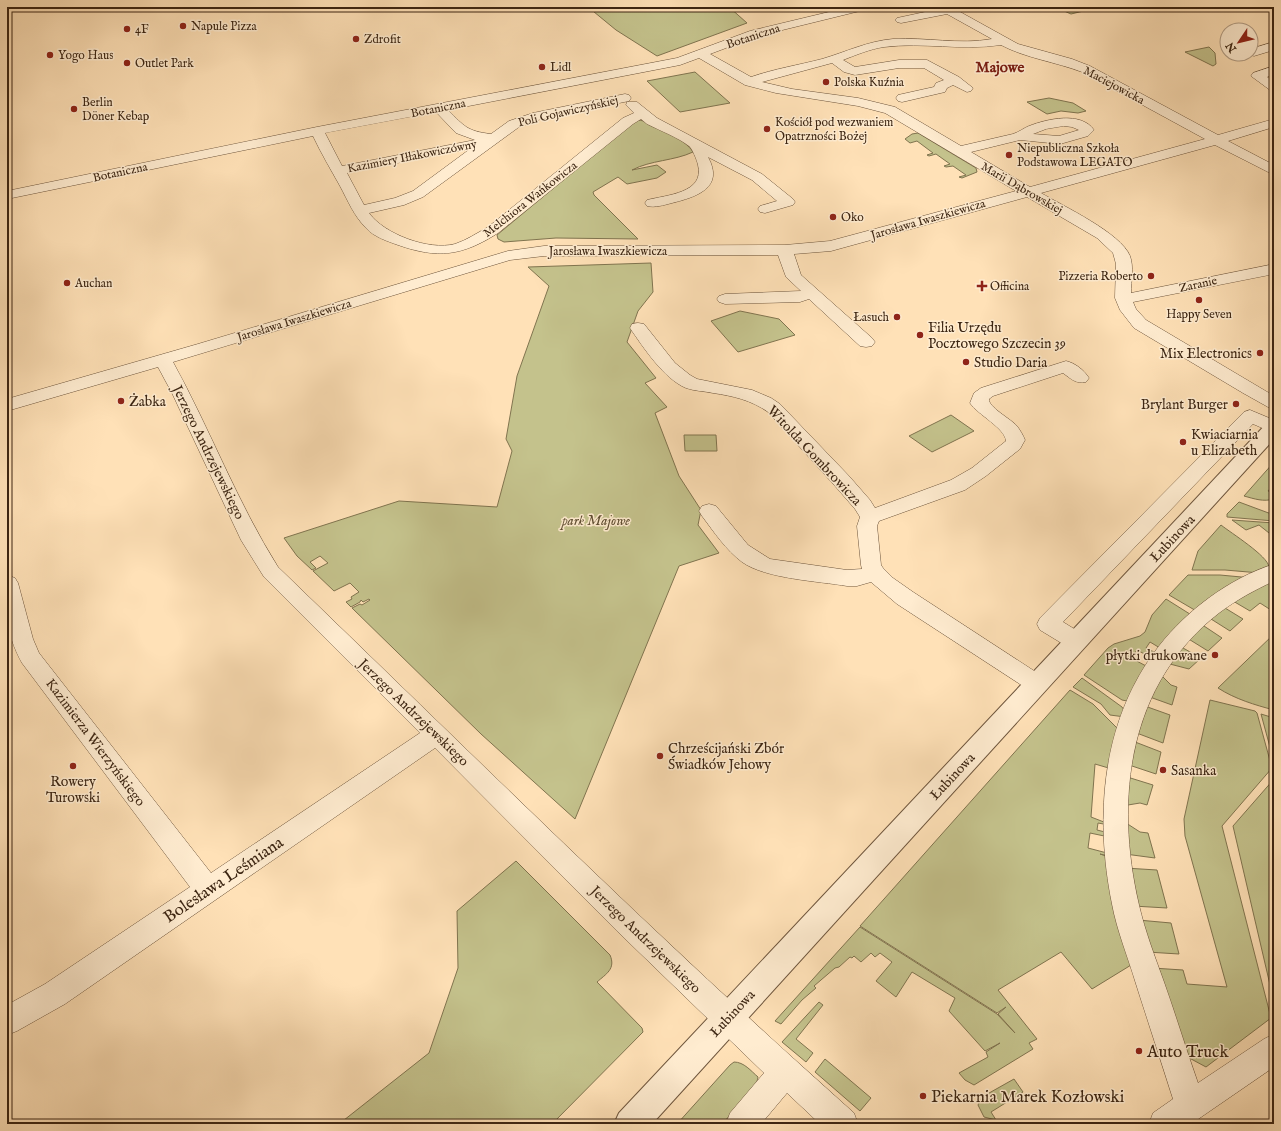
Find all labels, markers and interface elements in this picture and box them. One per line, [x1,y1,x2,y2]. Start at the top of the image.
place label: Napule Pizza [191,19,258,35]
marker: Napule Pizza [178,21,188,31]
street label: Botaniczna [724,21,783,52]
place label: 4F [135,22,149,37]
north arrow [1219,22,1259,62]
marker: 4F [122,24,132,34]
place label: Zdrofit [364,32,401,47]
marker: Zdrofit [351,34,361,44]
text: N [1223,39,1241,56]
place label: Yogo Haus [58,48,113,63]
marker: Yogo Haus [45,50,55,60]
place label: Outlet Park [135,56,194,71]
marker: Outlet Park [122,58,132,68]
district label: Majowe [976,58,1024,77]
place label: Lidl [550,60,572,75]
marker: Lidl [537,62,547,72]
street label: Maciejowicka [1081,63,1148,108]
place label: Polska Kuźnia [834,75,905,90]
marker: Polska Kuźnia [821,77,831,87]
street label: Poli Gojawiczyńskiej [517,93,620,130]
place label: Berlin Döner Kebap [82,95,150,125]
street label: Botaniczna [409,96,468,121]
marker: Berlin Döner Kebap [69,104,79,114]
place label: Kościół pod wezwaniem Opatrzności Bożej [775,115,893,145]
marker: Kościół pod wezwaniem Opatrzności Bożej [762,124,772,134]
street label: Kazimiery Iłłakowiczówny [346,137,478,176]
place label: Niepubliczna Szkoła Podstawowa LEGATO [1017,141,1133,170]
marker: Niepubliczna Szkoła Podstawowa LEGATO [1004,150,1014,160]
street label: Melchiora Wańkowicza [480,158,581,241]
street label: Botaniczna [91,159,150,186]
street label: Marii Dąbrowskiej [978,159,1065,218]
street label: Jarosława Iwaszkiewicza [867,196,988,245]
place label: Oko [841,210,864,225]
marker: Oko [828,212,838,222]
street label: Jarosława Iwaszkiewicza [547,244,668,260]
place label: Pizzeria Roberto [1058,269,1144,284]
marker: Pizzeria Roberto [1146,271,1156,281]
street label: Zaranie [1178,273,1219,296]
place label: Auchan [74,276,113,291]
marker: Auchan [62,278,72,288]
place label: Officina [990,279,1030,294]
marker: Officina [977,281,987,291]
marker: Happy Seven [1194,295,1204,305]
street label: Jarosława Iwaszkiewicza [233,296,354,347]
place label: Happy Seven [1166,307,1232,323]
place label: Łasuch [853,310,890,325]
marker: Łasuch [892,312,902,322]
place label: Filia Urzędu Pocztowego Szczecin 39 [928,319,1066,353]
marker: Filia Urzędu Pocztowego Szczecin 39 [915,330,925,340]
place label: Mix Electronics [1160,345,1252,363]
marker: Mix Electronics [1255,348,1265,358]
place label: Studio Daria [974,354,1048,372]
marker: Studio Daria [961,357,971,367]
street label: Jerzego Andrzejewskiego [167,381,249,523]
place label: Żabka [129,393,167,411]
marker: Żabka [116,396,126,406]
place label: Brylant Burger [1141,396,1228,414]
marker: Brylant Burger [1231,399,1241,409]
street label: Witolda Gombrowicza [763,402,866,510]
place label: Kwiaciarnia u Elizabeth [1191,426,1259,460]
marker: Kwiaciarnia u Elizabeth [1178,437,1188,447]
street label: Łubinowa [1146,510,1200,566]
park label: park Majowe [559,512,630,530]
place label: płytki drukowane [1106,647,1208,665]
marker: płytki drukowane [1210,650,1220,660]
street label: Jerzego Andrzejewskiego [353,654,473,771]
street label: Kazimierza Wierzyńskiego [41,675,149,810]
place label: Chrześcijański Zbór Świadków Jehowy [668,740,784,774]
street label: Łubinowa [926,748,980,804]
marker: Chrześcijański Zbór Świadków Jehowy [655,751,665,761]
marker: Rowery Turowski [68,761,78,771]
place label: Sasanka [1171,762,1217,780]
marker: Sasanka [1158,765,1168,775]
place label: Rowery Turowski [46,773,100,807]
street label: Bolesława Leśmiana [160,832,288,928]
street label: Jerzego Andrzejewskiego [585,881,705,998]
street label: Łubinowa [706,985,760,1041]
place label: Auto Truck [1146,1042,1229,1063]
marker: Auto Truck [1134,1046,1144,1056]
place label: Piekarnia Marek Kozłowski [931,1087,1125,1108]
marker: Piekarnia Marek Kozłowski [918,1091,928,1101]

